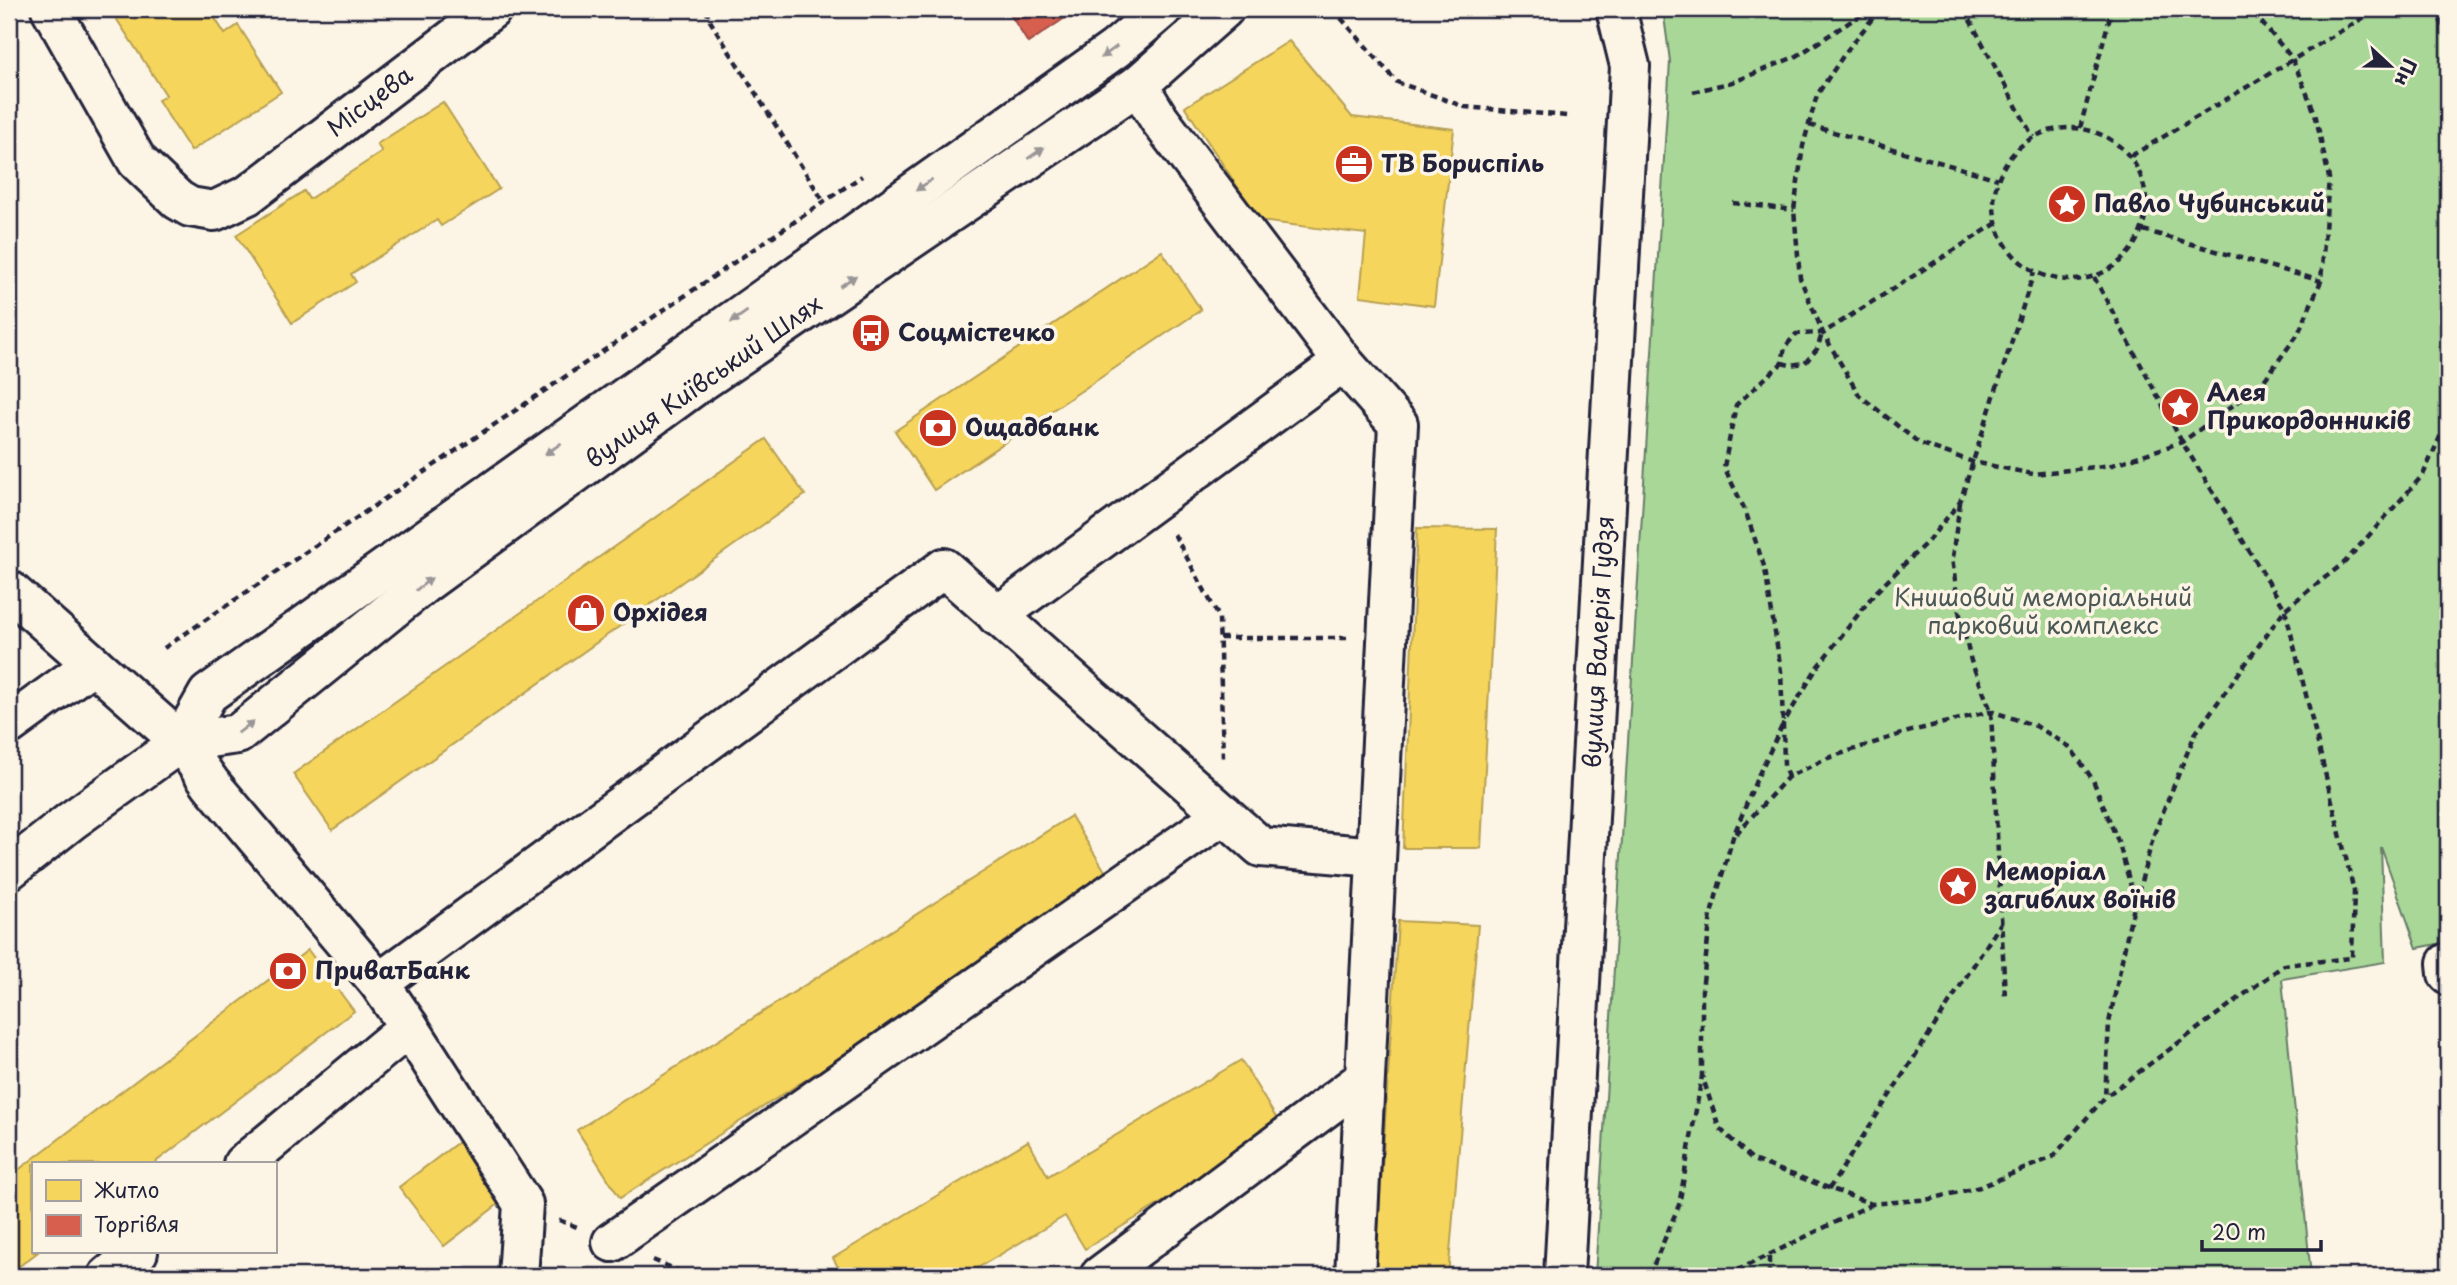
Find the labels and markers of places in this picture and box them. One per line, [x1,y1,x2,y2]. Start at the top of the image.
office icon: ТВ Бориспіль [1333,143,1375,185]
place label: ТВ Бориспіль [1381,144,1544,180]
place icon: Павло Чубинський [2046,183,2088,225]
place label: Павло Чубинський [2094,184,2325,220]
bus stop icon: Соцмістечко [850,312,892,354]
place label: Соцмістечко [898,313,1055,349]
place label: Алея Прикордонників [2207,373,2411,437]
place icon: Алея Прикордонників [2159,386,2201,428]
bank icon: Ощадбанк [917,407,959,449]
place label: Ощадбанк [965,408,1100,444]
shop icon: Орхідея [565,592,607,634]
place label: Орхідея [613,593,708,629]
place label: Меморіал загиблих воїнів [1984,852,2176,916]
place icon: Меморіал загиблих воїнів [1937,865,1979,907]
bank icon: ПриватБанк [267,950,309,992]
place label: ПриватБанк [315,951,470,987]

